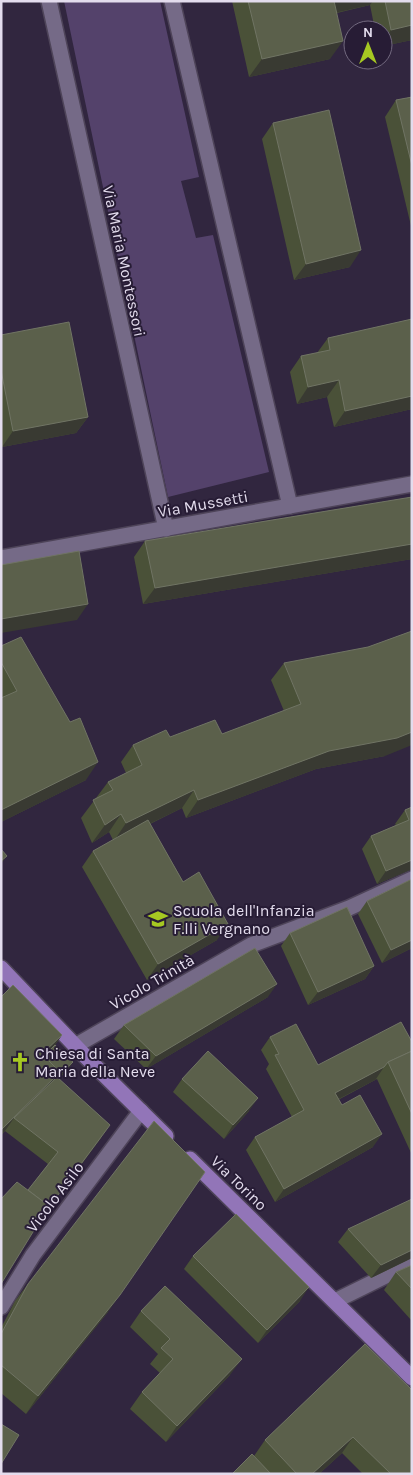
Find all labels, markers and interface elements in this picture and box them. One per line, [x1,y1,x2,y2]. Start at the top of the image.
north arrow [343,20,393,70]
text: N [363,24,373,41]
street label: Via Maria Montessori [99,184,149,338]
street label: Via Mussetti [156,487,250,521]
place label: Scuola dell'Infanzia F.lli Vergnano [173,901,315,938]
school or university icon: Scuola dell'Infanzia F.lli Vergnano [147,908,169,930]
street label: Vicolo Trinità [106,950,198,1014]
place label: Chiesa di Santa Maria della Neve [35,1044,155,1081]
church icon: Chiesa di Santa Maria della Neve [9,1051,31,1073]
street label: Via Torino [207,1152,271,1214]
street label: Vicolo Asilo [22,1158,88,1236]

